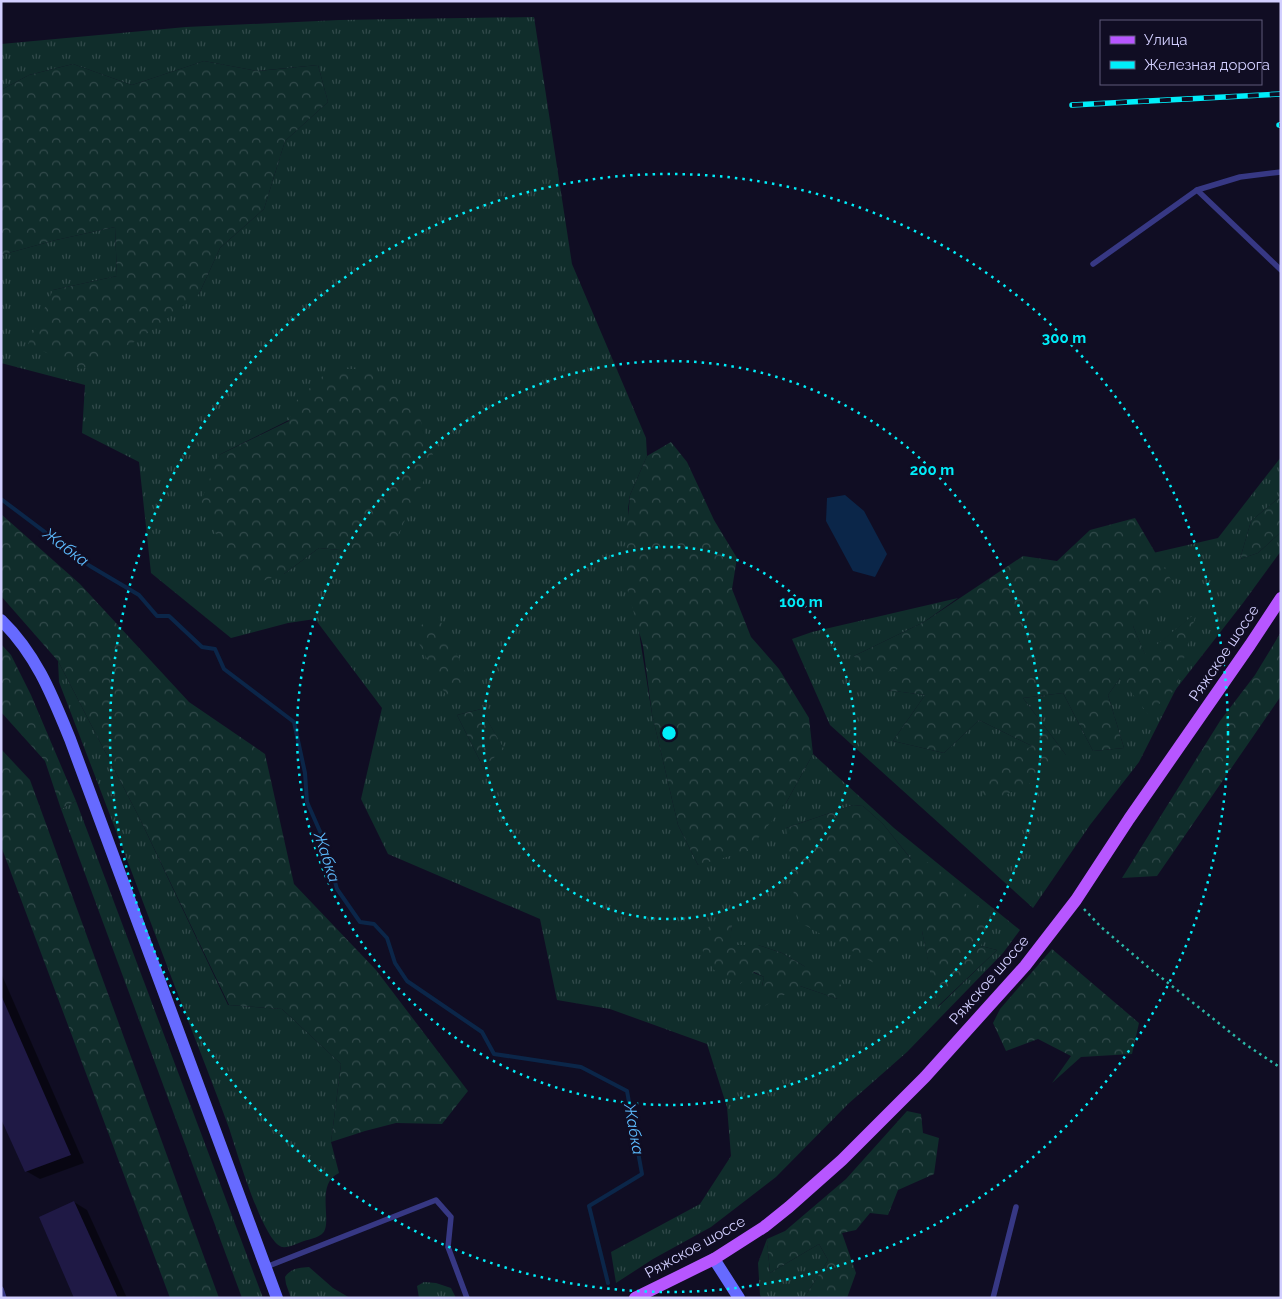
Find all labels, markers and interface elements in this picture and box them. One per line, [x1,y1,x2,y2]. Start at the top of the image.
legend [1100,20,1262,85]
text: Улица [1144,31,1188,49]
text: Железная дорога [1144,56,1270,74]
text: 300 m [1042,329,1086,347]
text: 200 m [910,461,954,479]
water label: Жабка [39,523,93,570]
text: 100 m [779,593,823,611]
street label: Ряжское шоссе [1185,601,1263,704]
centre of rings [660,724,678,742]
water label: Жабка [310,829,344,885]
street label: Ряжское шоссе [945,932,1033,1028]
water label: Жабка [620,1101,648,1156]
street label: Ряжское шоссе [642,1212,749,1282]

